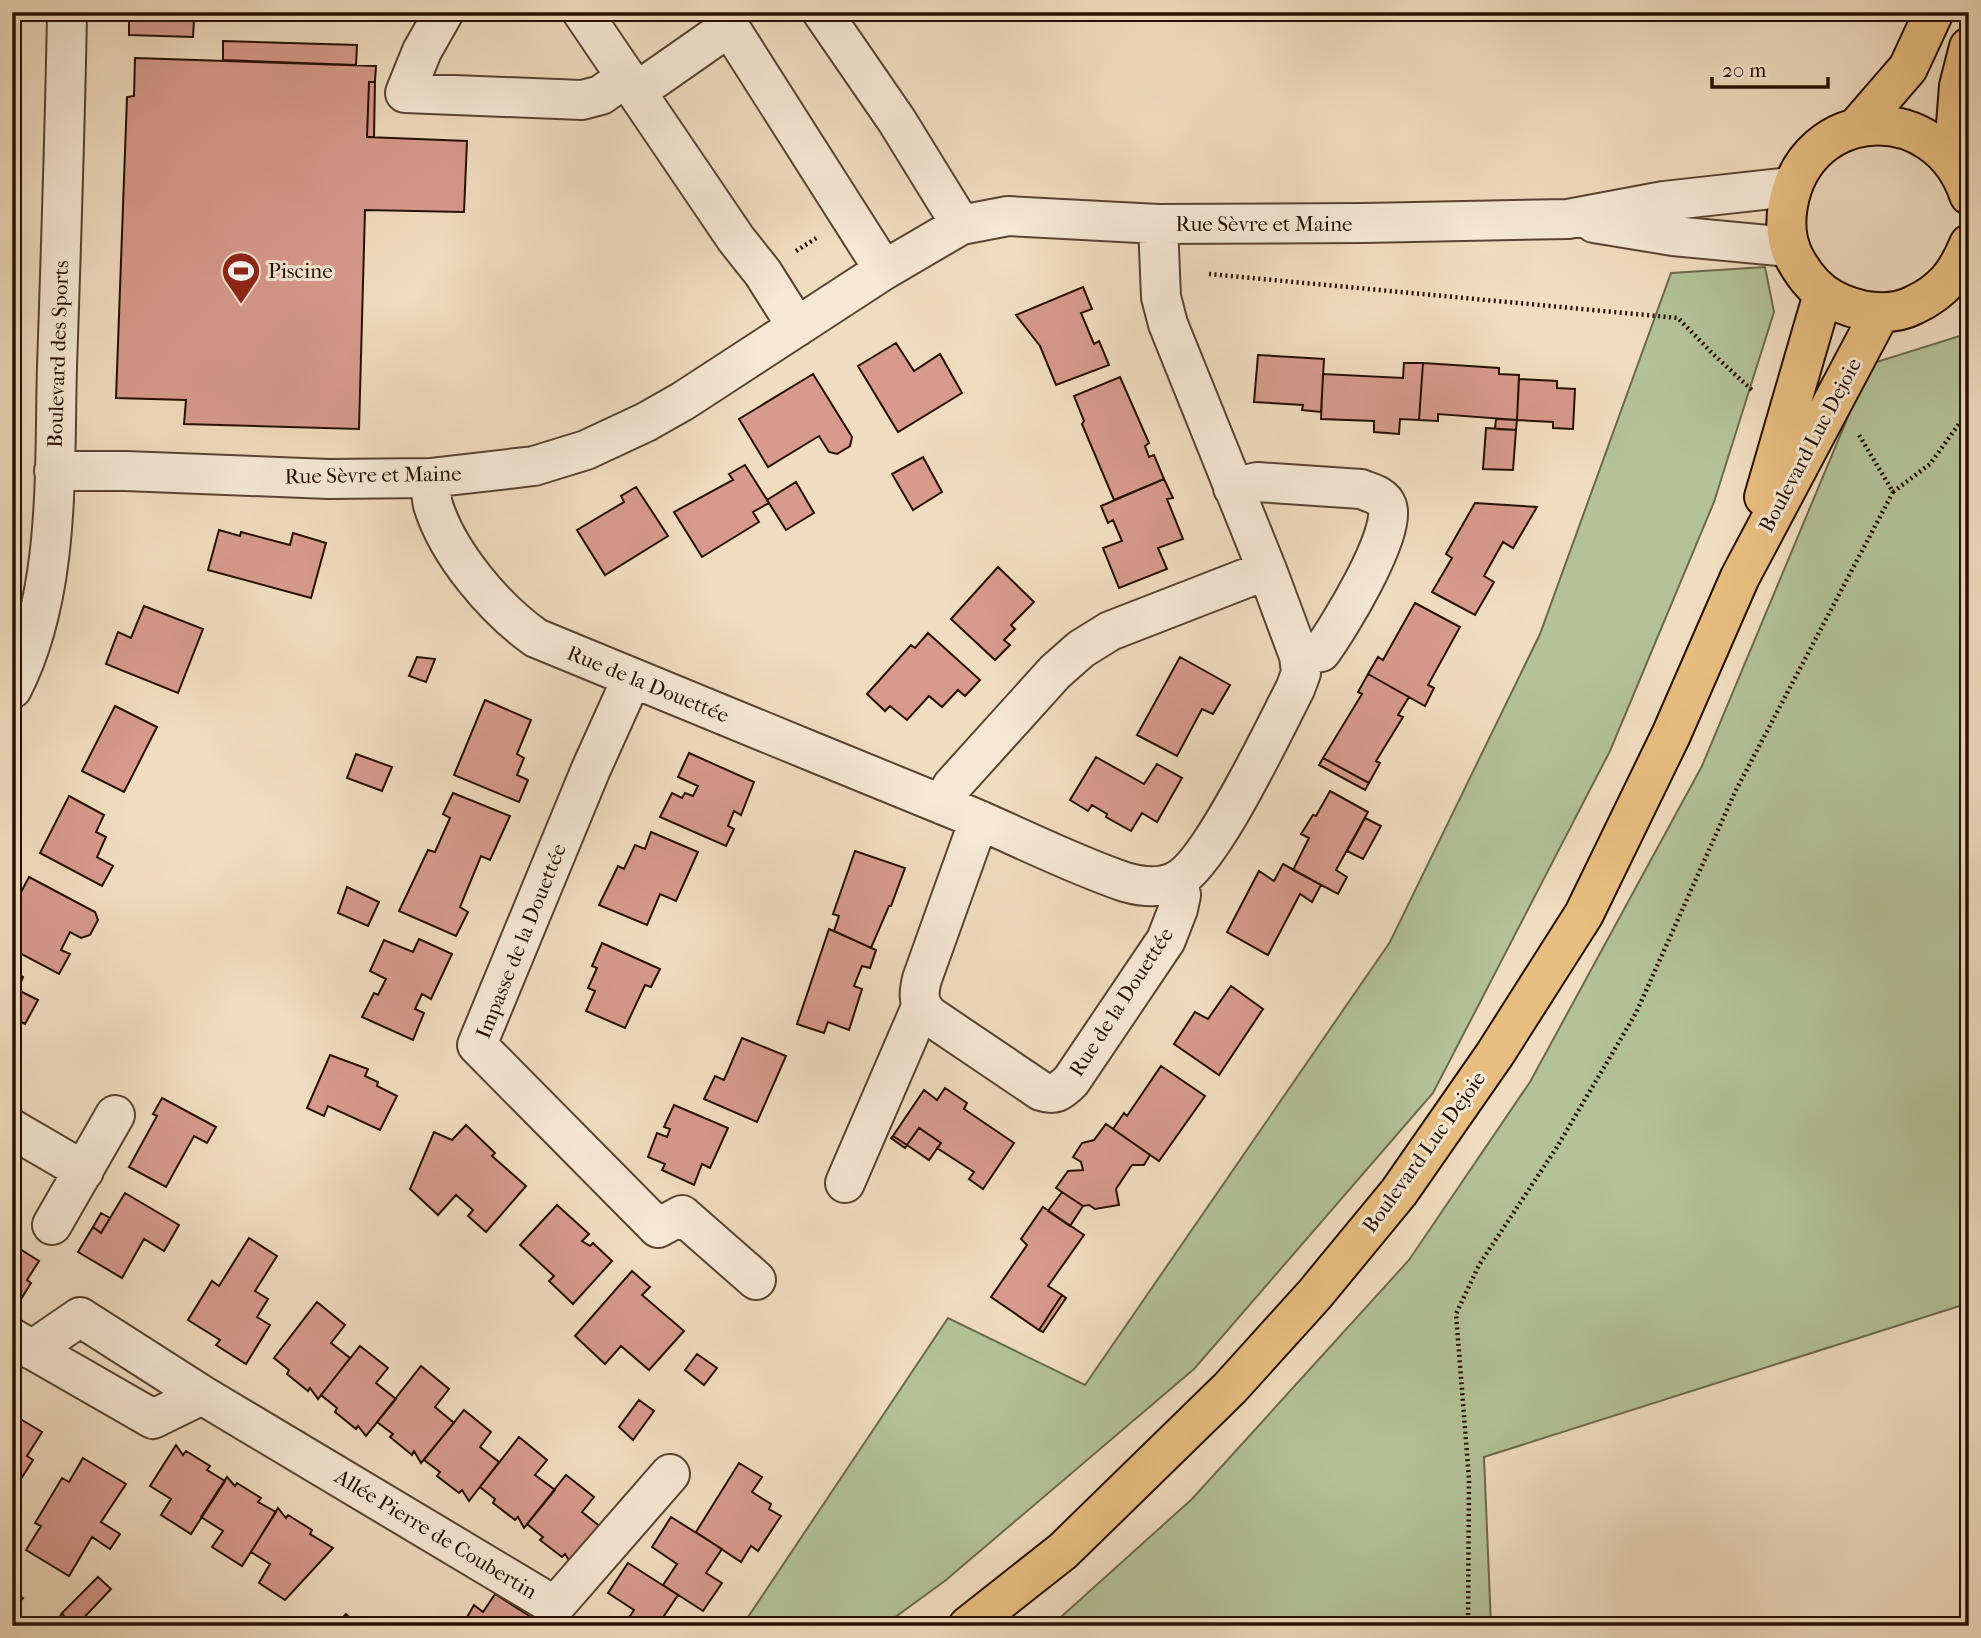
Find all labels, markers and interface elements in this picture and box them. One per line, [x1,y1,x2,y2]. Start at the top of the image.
scale bar [1712,46,1827,90]
text: 20 m [1722,58,1767,82]
street label: Rue Sèvre et Maine [1176,212,1352,236]
sports icon: Piscine [220,250,262,305]
place label: Piscine [268,259,333,283]
street label: Boulevard des Sports [43,260,73,448]
street label: Boulevard Luc Dejoie [1754,354,1866,536]
street label: Rue Sèvre et Maine [284,461,462,489]
street label: Rue de la Douettée [564,641,732,727]
street label: Impasse de la Douettée [471,840,571,1042]
street label: Rue de la Douettée [1064,923,1178,1081]
street label: Boulevard Luc Dejoie [1357,1067,1491,1237]
street label: Allée Pierre de Coubertin [330,1464,541,1604]

